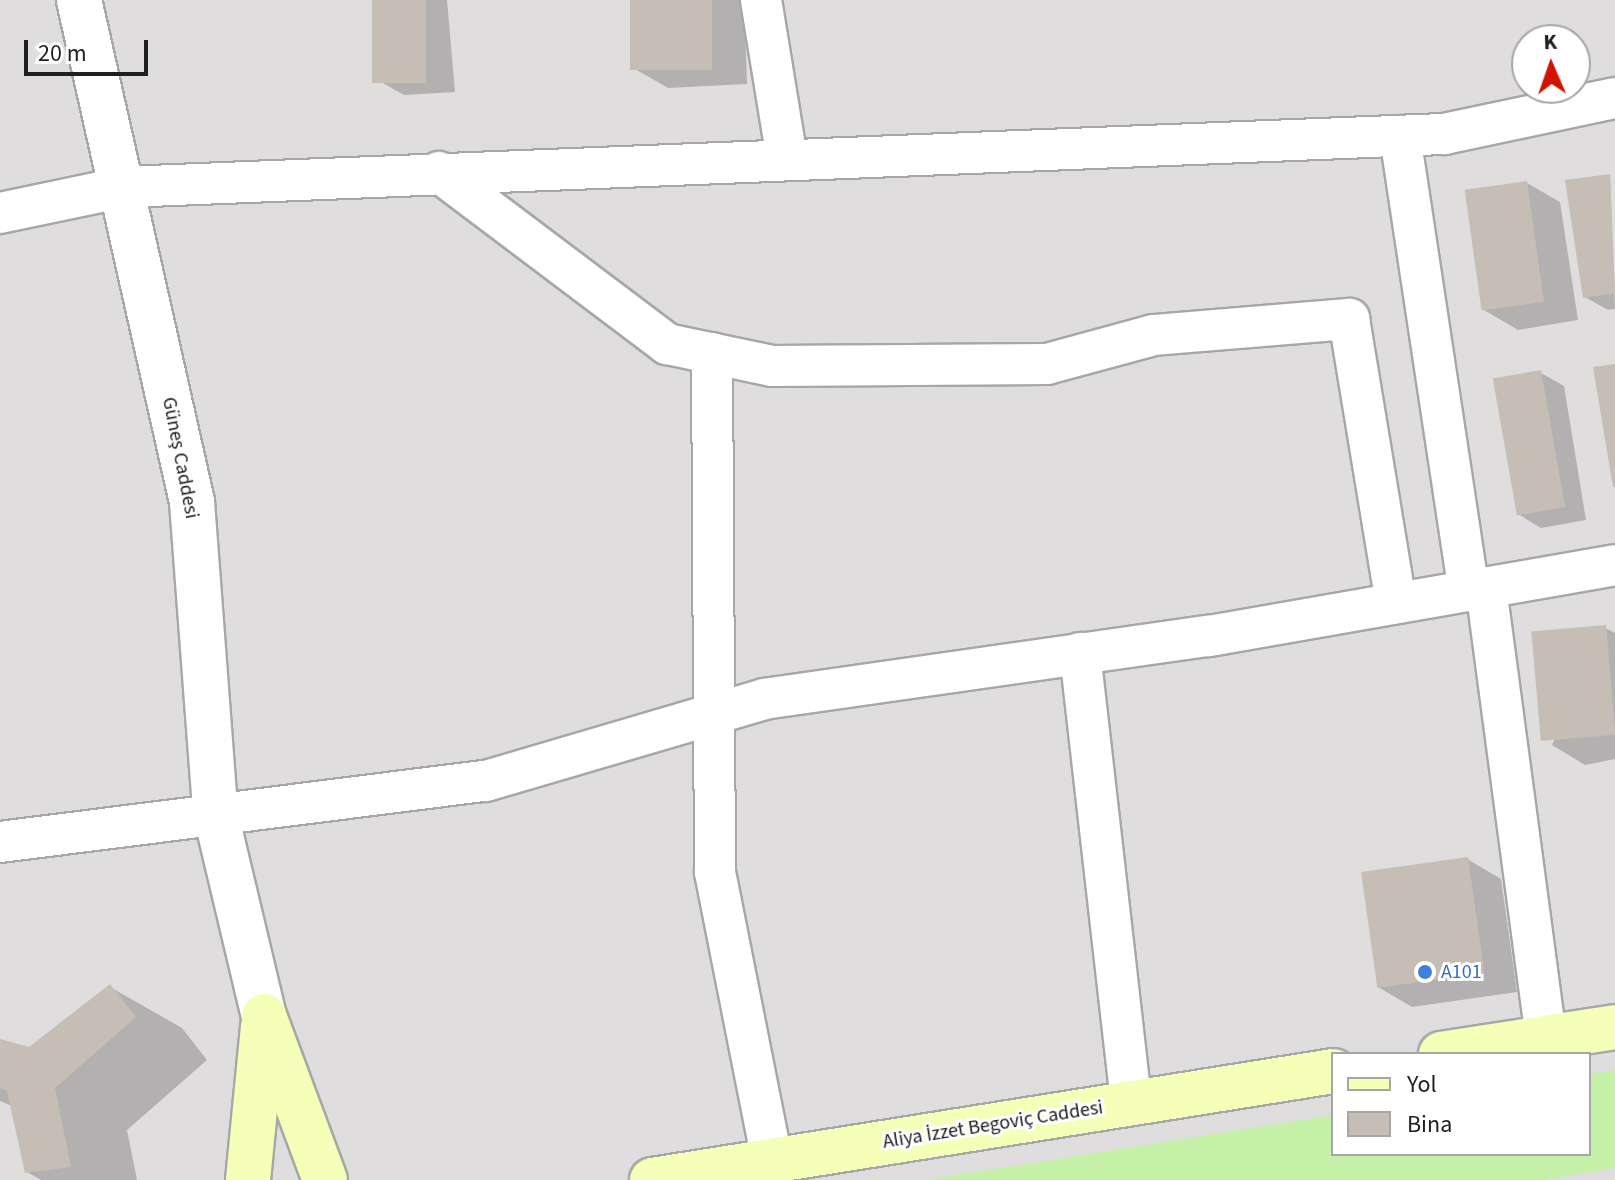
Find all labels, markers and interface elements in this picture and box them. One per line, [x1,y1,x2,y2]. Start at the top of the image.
scale bar [28,24,152,74]
north arrow [1511,24,1591,104]
text: K [1543,26,1558,58]
text: 20 m [38,36,87,71]
street label: Güneş Caddesi [156,395,204,521]
place label: A101 [1441,960,1482,984]
marker: A101 [1416,963,1434,981]
legend [1331,1052,1591,1156]
text: Yol [1407,1067,1437,1102]
street label: Aliya İzzet Begoviç Caddesi [881,1096,1105,1154]
text: Bina [1407,1107,1452,1142]

